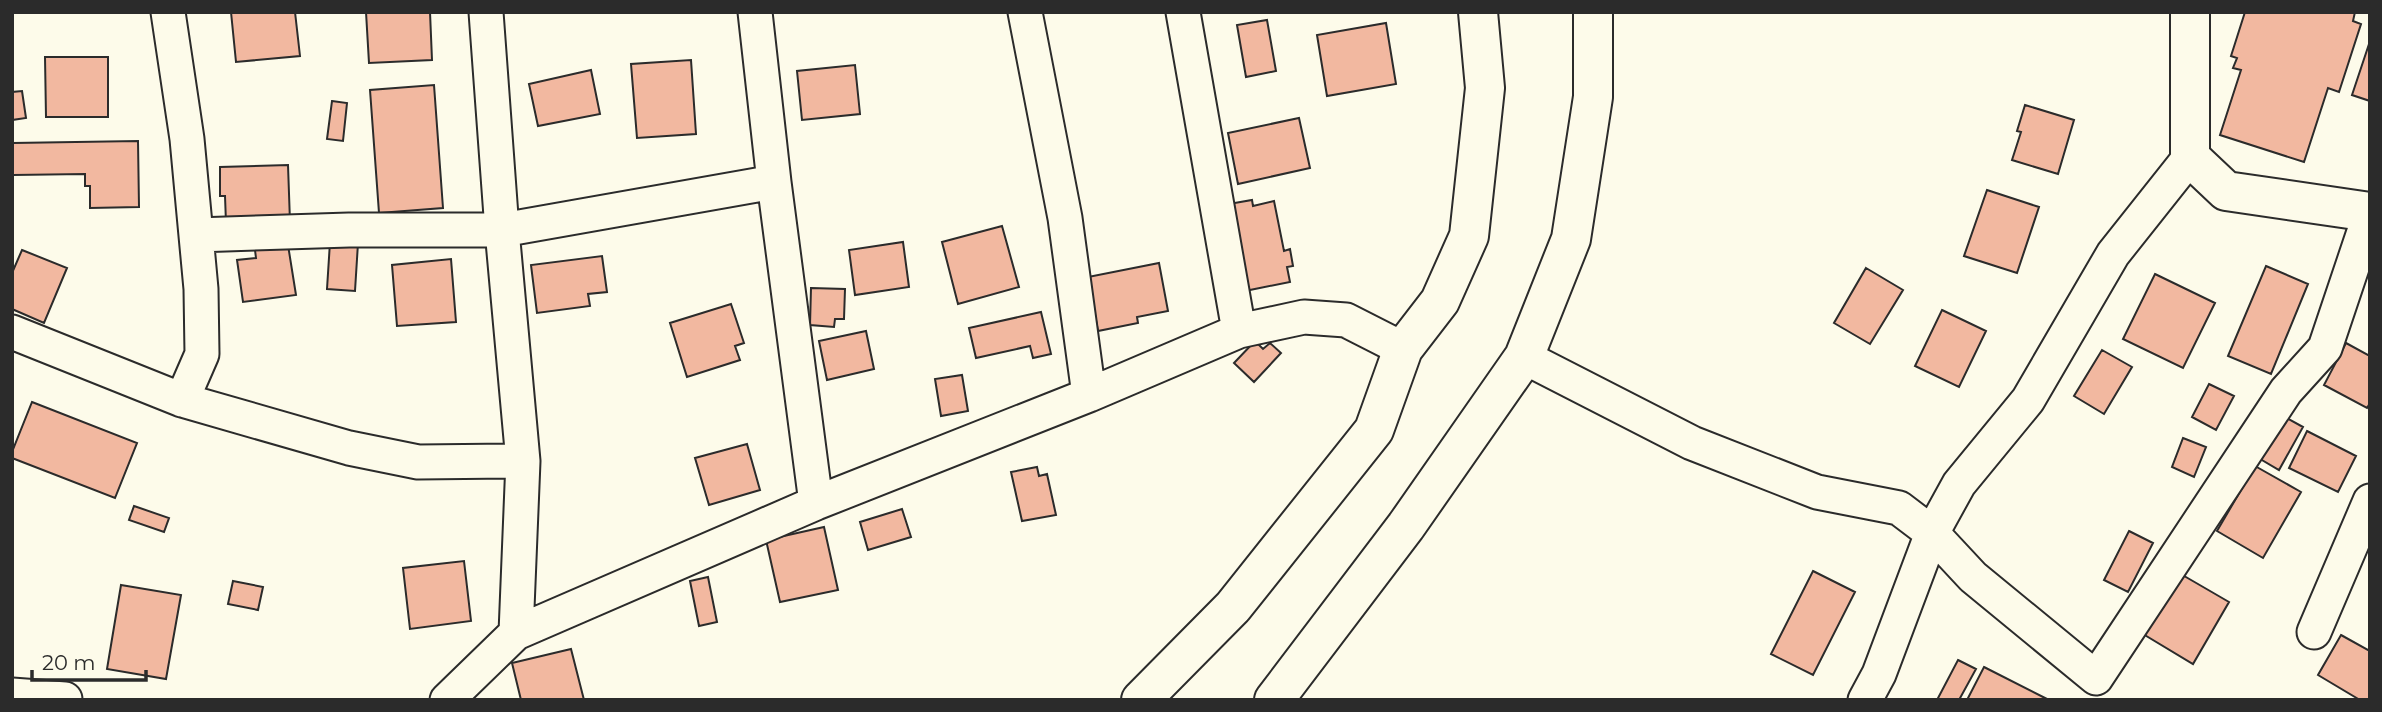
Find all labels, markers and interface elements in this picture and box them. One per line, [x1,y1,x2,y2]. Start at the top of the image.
scale bar [32,638,145,682]
text: 20 m [42,650,96,675]

